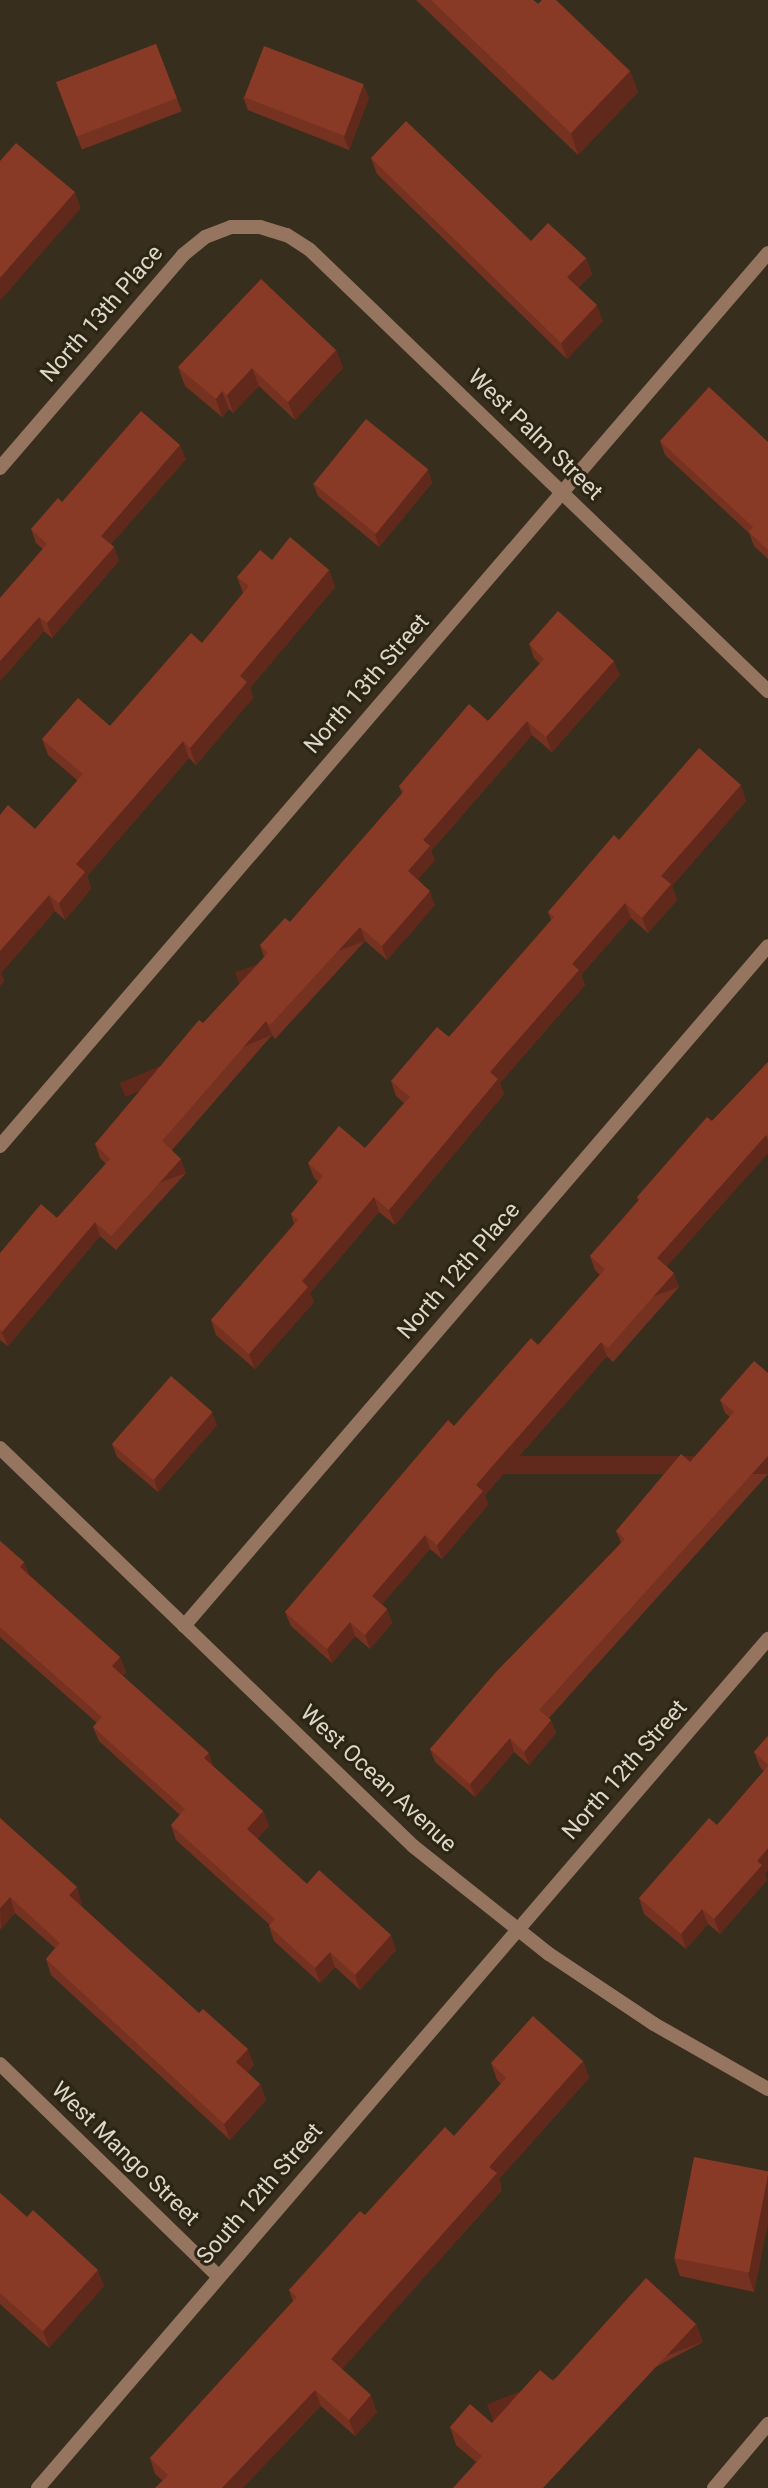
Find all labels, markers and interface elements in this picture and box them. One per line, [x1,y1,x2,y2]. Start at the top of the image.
street label: North 13th Place [35,240,169,388]
street label: West Palm Street [462,364,608,506]
street label: North 13th Street [299,608,435,760]
street label: North 12th Place [392,1197,526,1345]
street label: North 12th Street [557,1694,693,1846]
street label: West Ocean Avenue [294,1699,462,1859]
street label: West Mango Street [45,2076,205,2232]
street label: South 12th Street [191,2118,329,2270]

